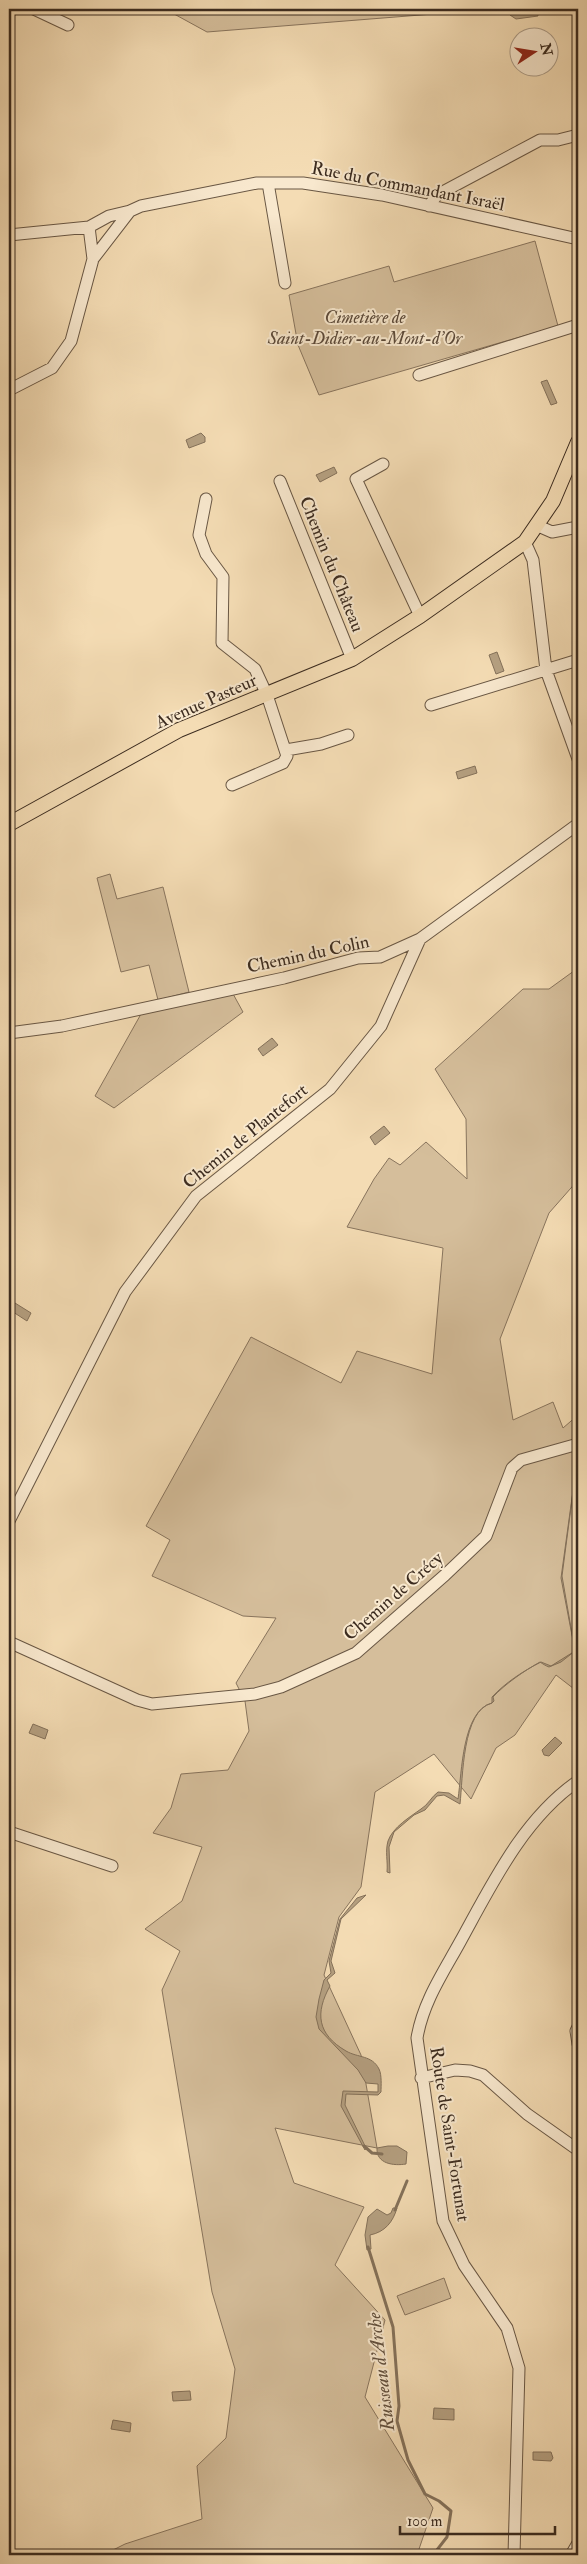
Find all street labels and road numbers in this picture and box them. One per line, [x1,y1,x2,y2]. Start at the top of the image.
street label: Rue du Commandant Israël [309,156,507,217]
street label: Chemin du Château [294,493,369,635]
street label: Avenue Pasteur [151,669,261,735]
street label: Chemin du Colin [245,930,371,979]
street label: Chemin de Plantefort [178,1079,313,1194]
street label: Chemin de Crécy [339,1546,449,1646]
street label: Route de Saint-Fortunat [424,2045,475,2223]

